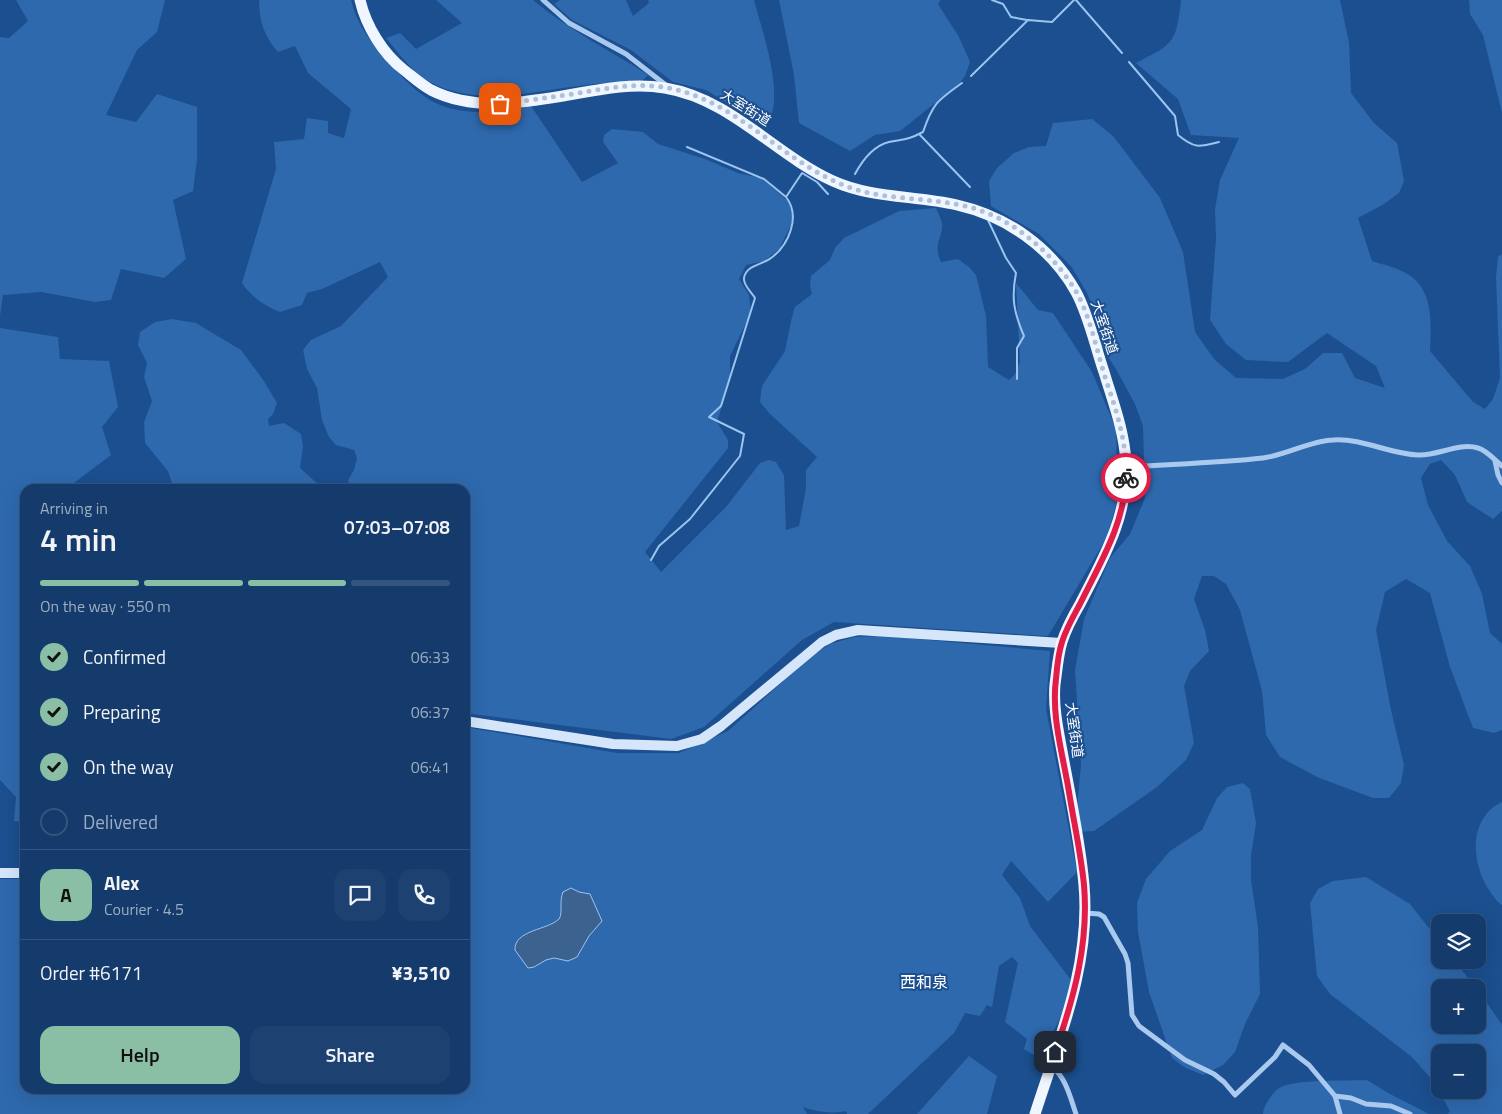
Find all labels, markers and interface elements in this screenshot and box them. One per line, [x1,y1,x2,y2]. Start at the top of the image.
pin [479,83,521,125]
street label: 大室街道 [717,83,775,131]
icon: bag [486,90,514,118]
street label: 大室街道 [1086,297,1124,357]
courier [1101,453,1151,503]
icon: bike [1112,464,1140,492]
text: Arriving in [40,496,108,520]
text: 07:03–07:08 [344,512,450,541]
text: 4 min [40,515,117,563]
text: On the way · 550 m [40,594,171,618]
text: Confirmed [83,642,166,671]
icon: check [40,643,68,671]
text: 06:33 [411,645,450,669]
text: Preparing [83,697,160,726]
icon: check [40,698,68,726]
text: 06:37 [411,700,450,724]
street label: 大室街道 [1061,701,1089,759]
text: On the way [83,752,174,781]
icon: check [40,753,68,781]
text: 06:41 [411,755,450,779]
text: Delivered [83,807,158,836]
text: Alex [104,868,139,897]
button: chat [334,869,386,921]
button: phone [398,869,450,921]
text: A [60,880,72,909]
text: Courier · 4.5 [104,897,184,921]
map controls [1431,914,1486,1099]
button: layers [1431,914,1486,969]
text: Order #6171 [40,958,142,987]
text: ¥3,510 [392,958,450,987]
district label: 西和泉 [900,970,948,994]
button: + [1431,979,1486,1034]
button: Help [40,1026,240,1084]
button: Share [250,1026,450,1084]
pin [1034,1031,1076,1073]
icon: home [1041,1038,1069,1066]
button: − [1431,1044,1486,1099]

